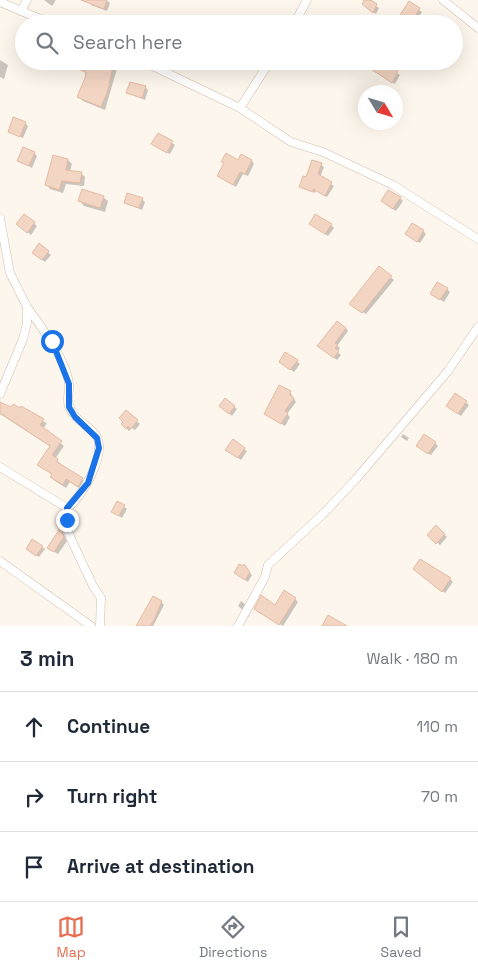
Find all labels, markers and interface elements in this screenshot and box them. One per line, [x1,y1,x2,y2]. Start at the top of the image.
search box [15,15,463,70]
icon: search [33,29,61,57]
text: Search here [73,30,183,55]
north arrow [358,85,403,130]
route start [41,330,64,353]
route end [56,509,79,532]
text: 3 min [20,645,75,672]
text: Walk · 180 m [366,648,458,669]
icon: ahead [20,713,48,741]
text: Continue [67,714,150,739]
text: 110 m [416,716,458,737]
icon: right [20,783,48,811]
text: Turn right [67,784,157,809]
text: 70 m [421,786,458,807]
icon: arrive [20,853,48,881]
text: Arrive at destination [67,854,255,879]
tab: Map [57,913,86,961]
tab: Directions [199,913,267,961]
tab: Saved [381,913,421,961]

